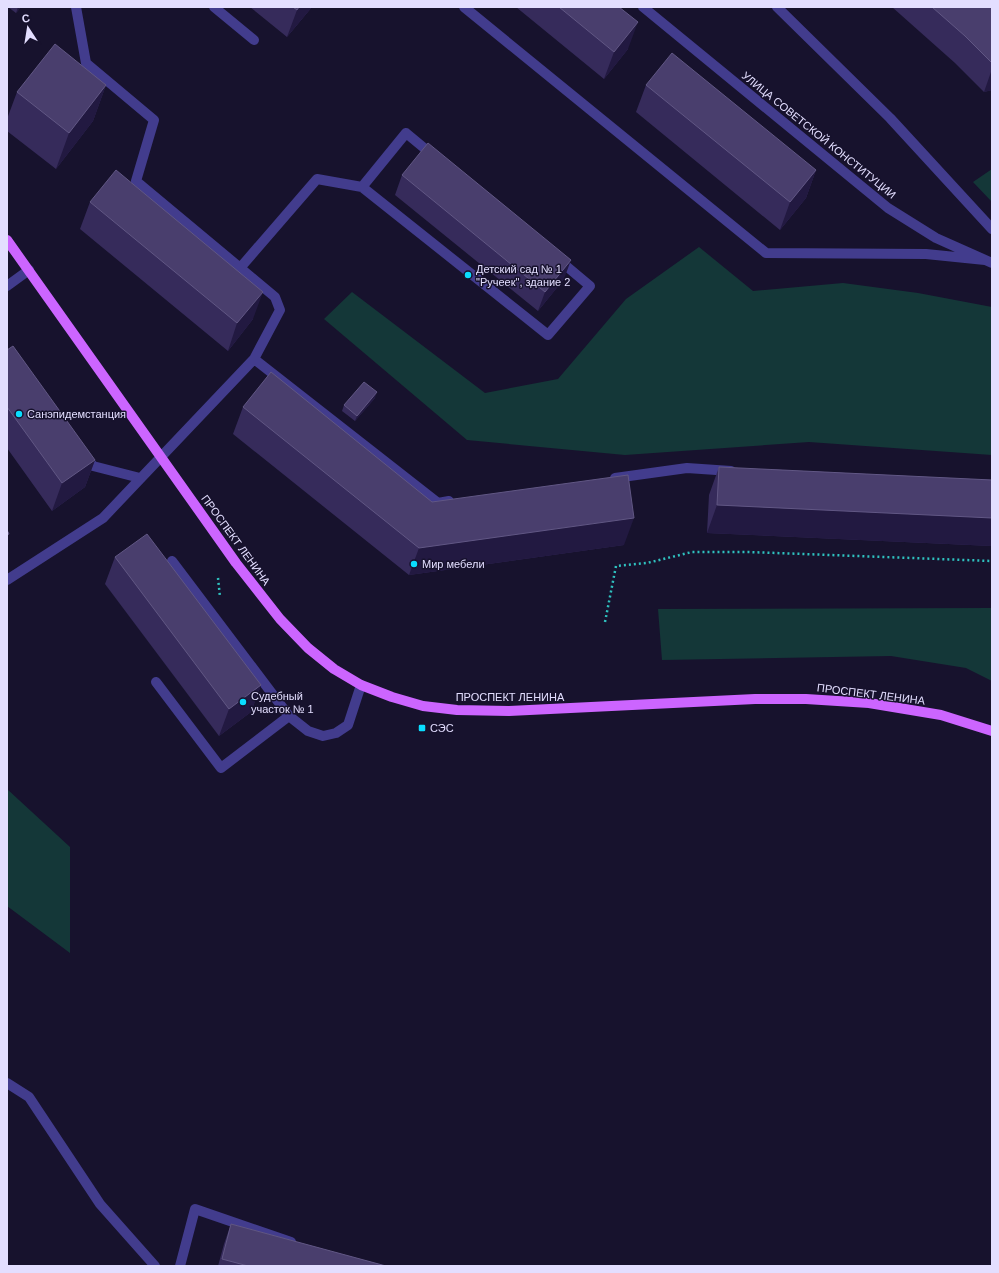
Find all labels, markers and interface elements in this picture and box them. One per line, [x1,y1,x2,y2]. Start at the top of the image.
north arrow [8,8,48,48]
text: С [21,12,31,25]
street label: УЛИЦА СОВЕТСКОЙ КОНСТИТУЦИИ [740,69,898,201]
place label: Детский сад № 1 "Ручеек", здание 2 [476,263,570,288]
marker: Детский сад № 1 "Ручеек", здание 2 [463,270,473,280]
place label: Санэпидемстанция [27,408,126,420]
marker: Санэпидемстанция [14,409,24,419]
street label: ПРОСПЕКТ ЛЕНИНА [199,493,273,588]
place label: Мир мебели [422,558,485,570]
marker: Мир мебели [409,559,419,569]
street label: ПРОСПЕКТ ЛЕНИНА [816,681,926,707]
place label: Судебный участок № 1 [251,690,314,715]
street label: ПРОСПЕКТ ЛЕНИНА [456,691,565,703]
marker: Судебный участок № 1 [238,697,248,707]
place label: СЭС [430,722,454,734]
marker: СЭС [417,723,427,733]

